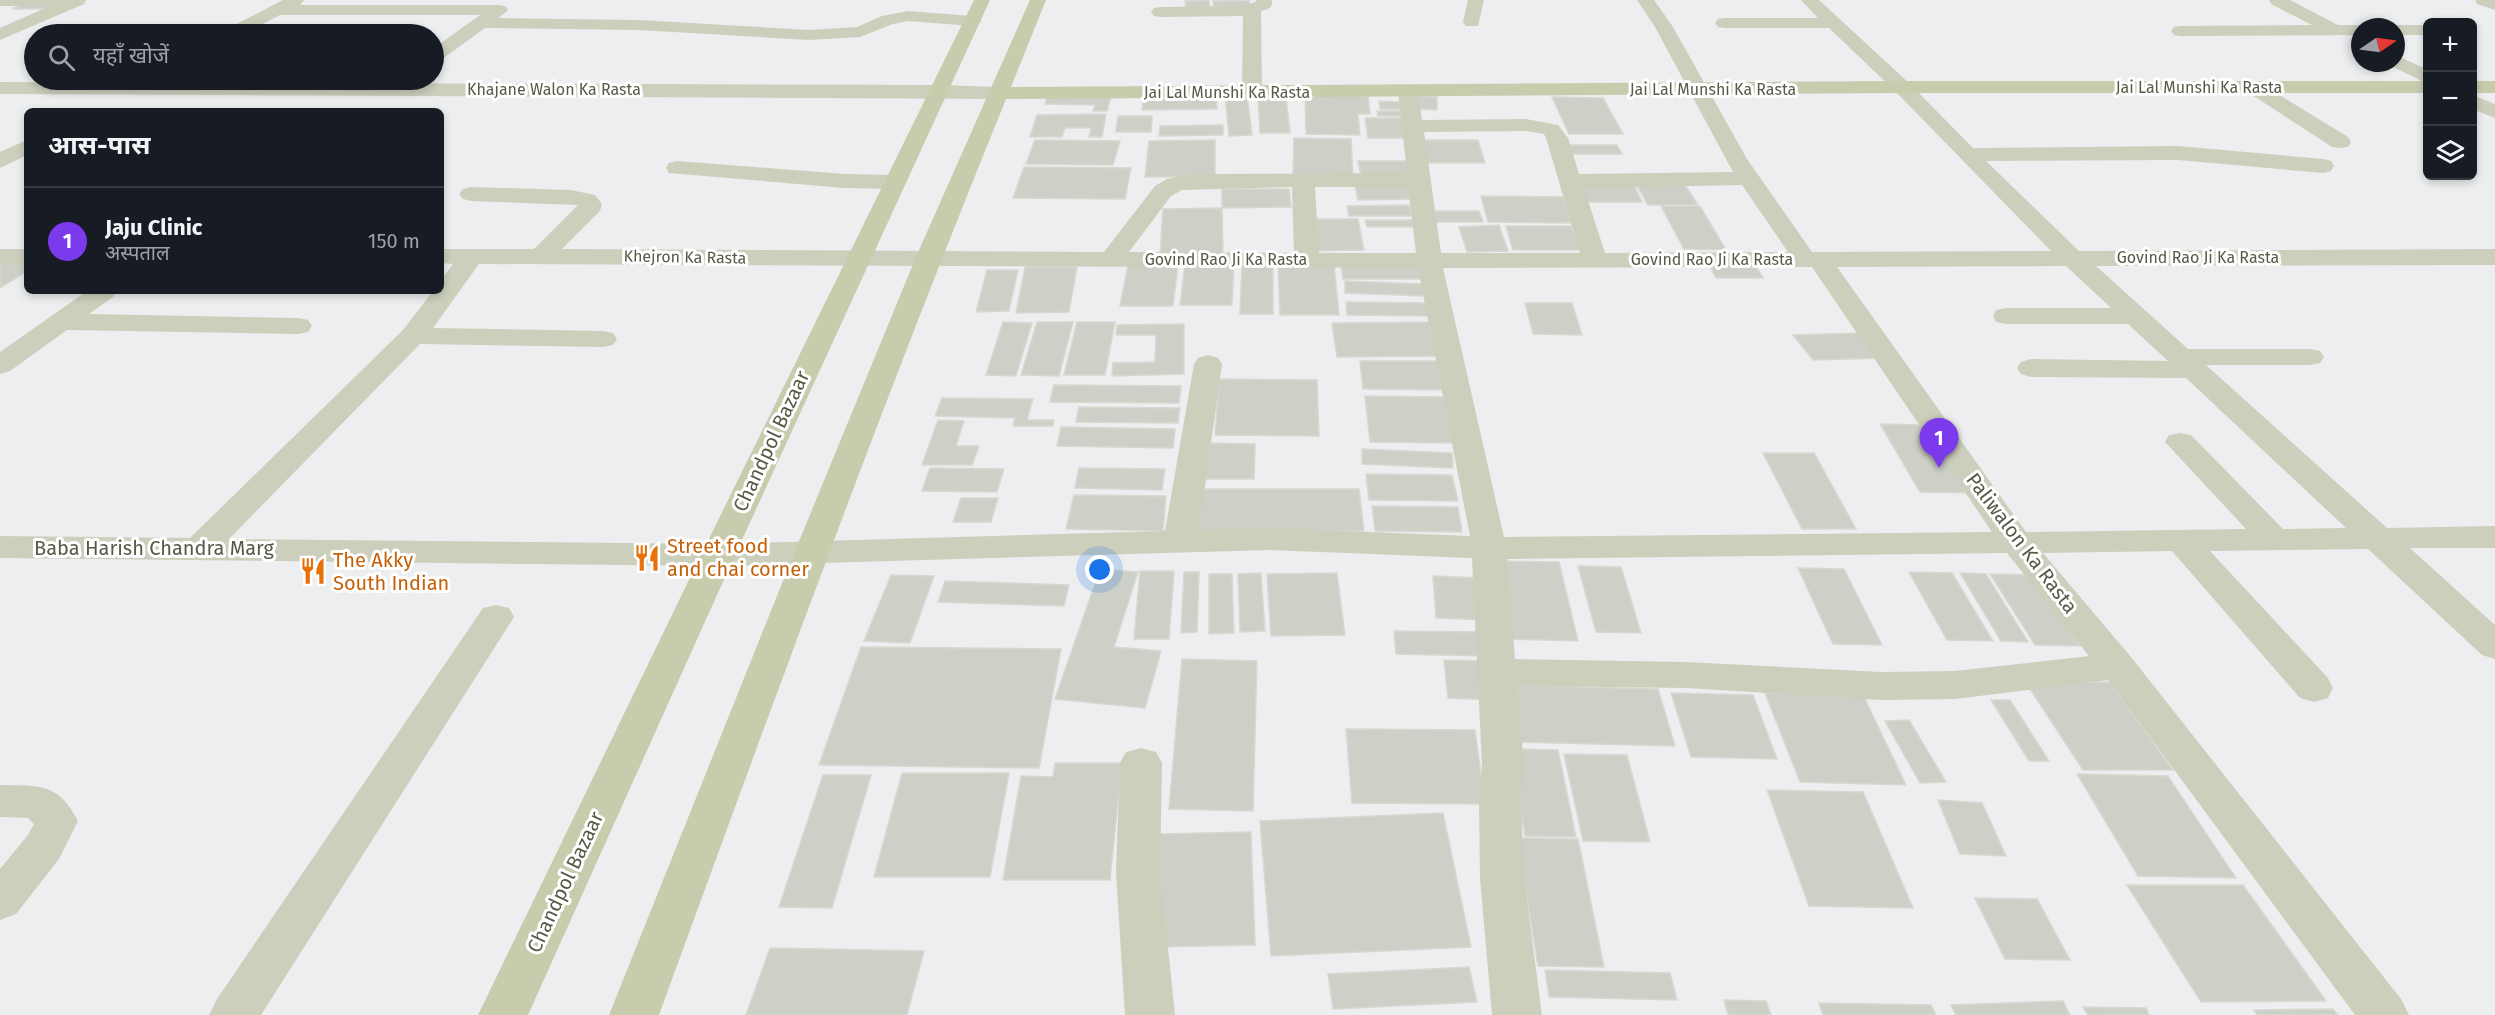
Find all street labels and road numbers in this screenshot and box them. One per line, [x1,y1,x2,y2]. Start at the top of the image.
street label: Jai Lal Munshi Ka Rasta [2116,78,2282,97]
street label: Khajane Walon Ka Rasta [467,80,641,99]
street label: Jai Lal Munshi Ka Rasta [1630,80,1796,99]
street label: Jai Lal Munshi Ka Rasta [1144,83,1310,102]
street label: Khejron Ka Rasta [623,246,747,268]
street label: Govind Rao Ji Ka Rasta [2117,248,2279,267]
street label: Govind Rao Ji Ka Rasta [1145,250,1307,269]
street label: Govind Rao Ji Ka Rasta [1631,250,1793,269]
street label: Chandpol Bazaar [728,366,814,515]
street label: Paliwalon Ka Rasta [1961,468,2083,618]
street label: Baba Harish Chandra Marg [34,536,275,560]
street label: Chandpol Bazaar [522,807,608,956]

